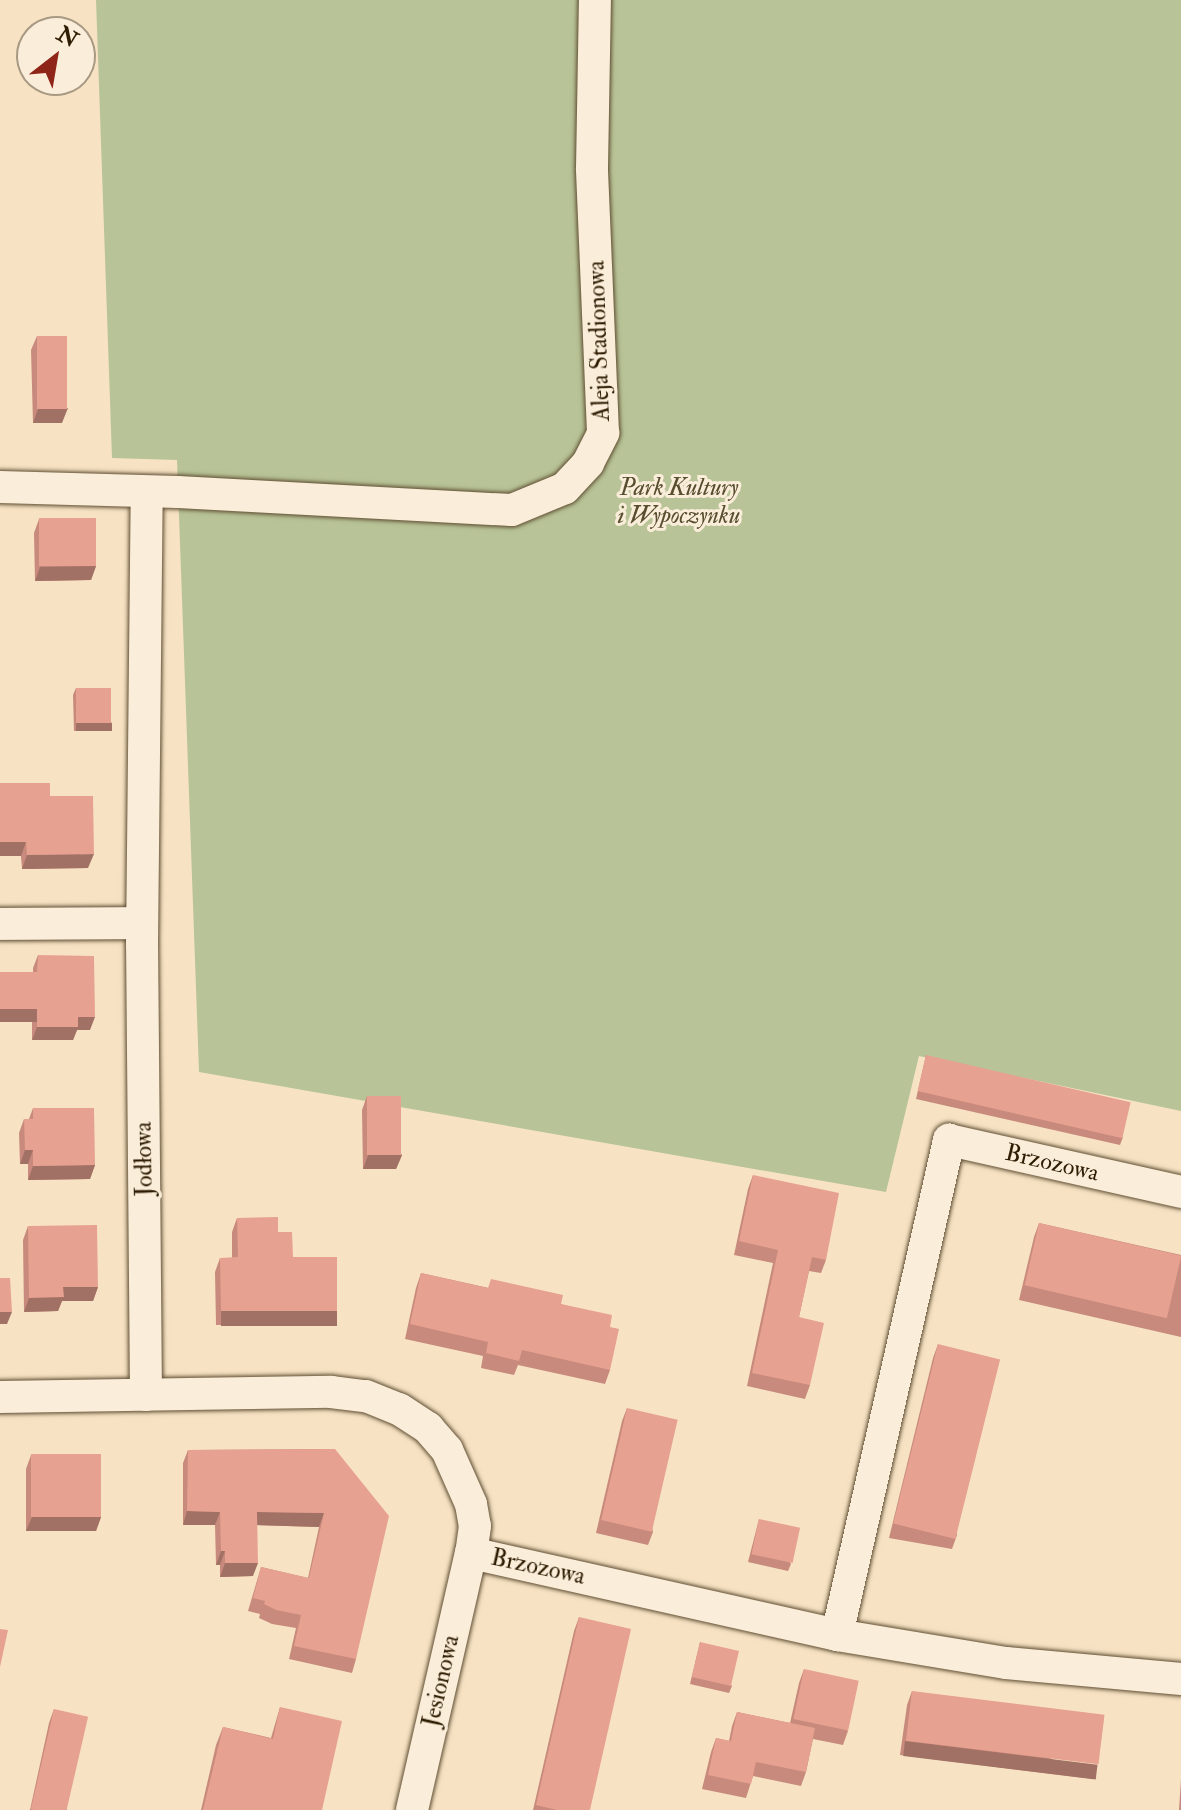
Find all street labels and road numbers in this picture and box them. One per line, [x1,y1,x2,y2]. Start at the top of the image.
street label: Aleja Stadionowa [582,260,616,422]
street label: Jodłowa [129,1121,159,1197]
street label: Brzozowa [1002,1138,1102,1188]
street label: Brzozowa [488,1543,588,1591]
street label: Jesionowa [416,1632,466,1730]

